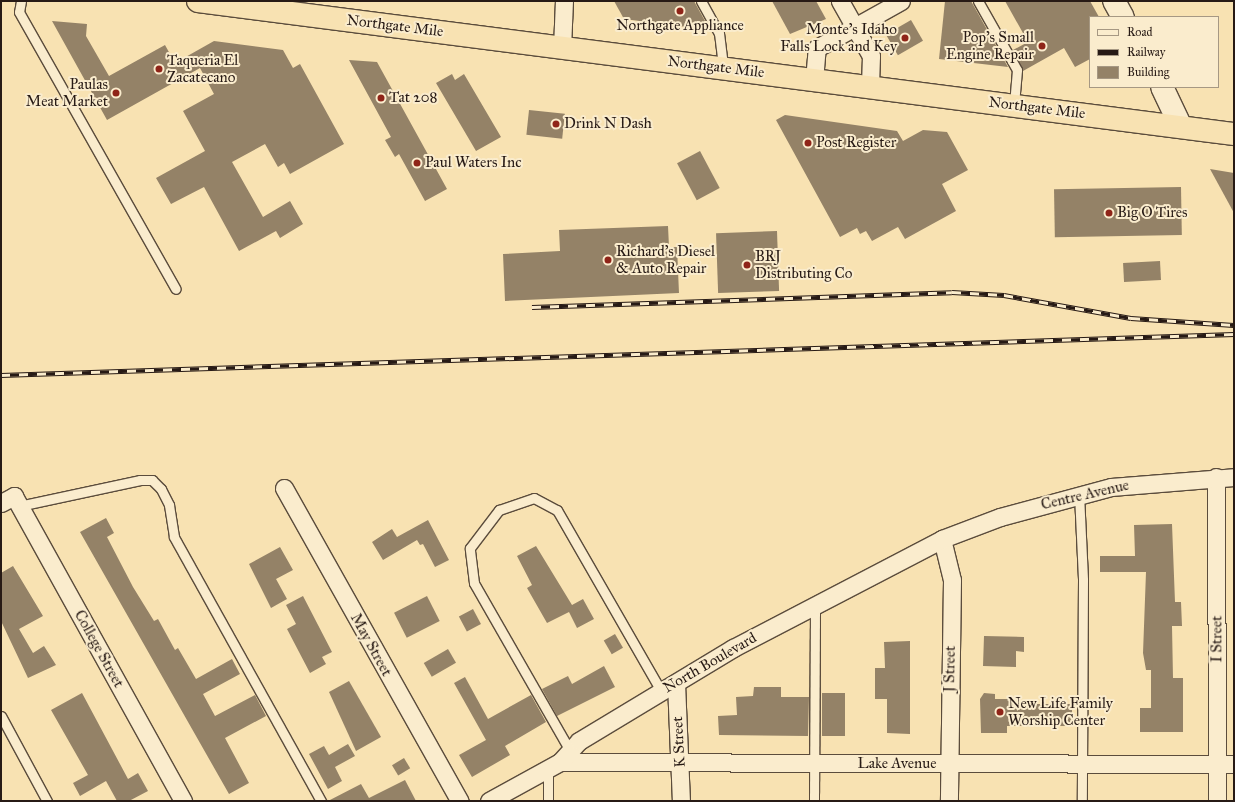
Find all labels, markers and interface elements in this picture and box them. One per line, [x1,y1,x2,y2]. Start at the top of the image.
marker: Northgate Appliance [675,6,685,16]
street label: Northgate Mile [346,11,444,41]
legend [1089,16,1219,88]
place label: Northgate Appliance [616,17,744,35]
place label: Monte's Idaho Falls Lock and Key [780,20,897,55]
text: Road [1127,25,1153,39]
place label: Pop's Small Engine Repair [946,28,1034,63]
marker: Monte's Idaho Falls Lock and Key [900,33,910,43]
marker: Pop's Small Engine Repair [1037,41,1047,51]
text: Railway [1127,45,1165,59]
place label: Taqueria El Zacatecano [167,51,238,86]
street label: Northgate Mile [667,52,765,82]
marker: Taqueria El Zacatecano [154,64,164,74]
text: Building [1127,65,1169,79]
place label: Paulas Meat Market [26,75,108,110]
marker: Paulas Meat Market [111,88,121,98]
place label: Tat 208 [389,89,437,107]
marker: Tat 208 [376,93,386,103]
street label: Northgate Mile [988,93,1086,123]
place label: Drink N Dash [564,115,652,133]
marker: Drink N Dash [551,119,561,129]
place label: Post Register [816,134,896,152]
marker: Post Register [803,138,813,148]
place label: Paul Waters Inc [425,154,522,172]
marker: Paul Waters Inc [412,158,422,168]
place label: Big O Tires [1117,204,1188,222]
marker: Big O Tires [1104,208,1114,218]
place label: Richard's Diesel & Auto Repair [616,242,715,277]
place label: BRJ Distributing Co [755,247,852,282]
marker: Richard's Diesel & Auto Repair [603,255,613,265]
marker: BRJ Distributing Co [742,260,752,270]
street label: Centre Avenue [1039,476,1131,514]
street label: College Street [70,607,128,691]
street label: May Street [346,610,396,680]
street label: I Street [1208,616,1226,662]
street label: North Boulevard [660,629,760,697]
street label: J Street [941,646,959,692]
place label: New Life Family Worship Center [1008,694,1113,729]
marker: New Life Family Worship Center [995,707,1005,717]
street label: K Street [669,716,689,768]
street label: Lake Avenue [858,755,936,773]

